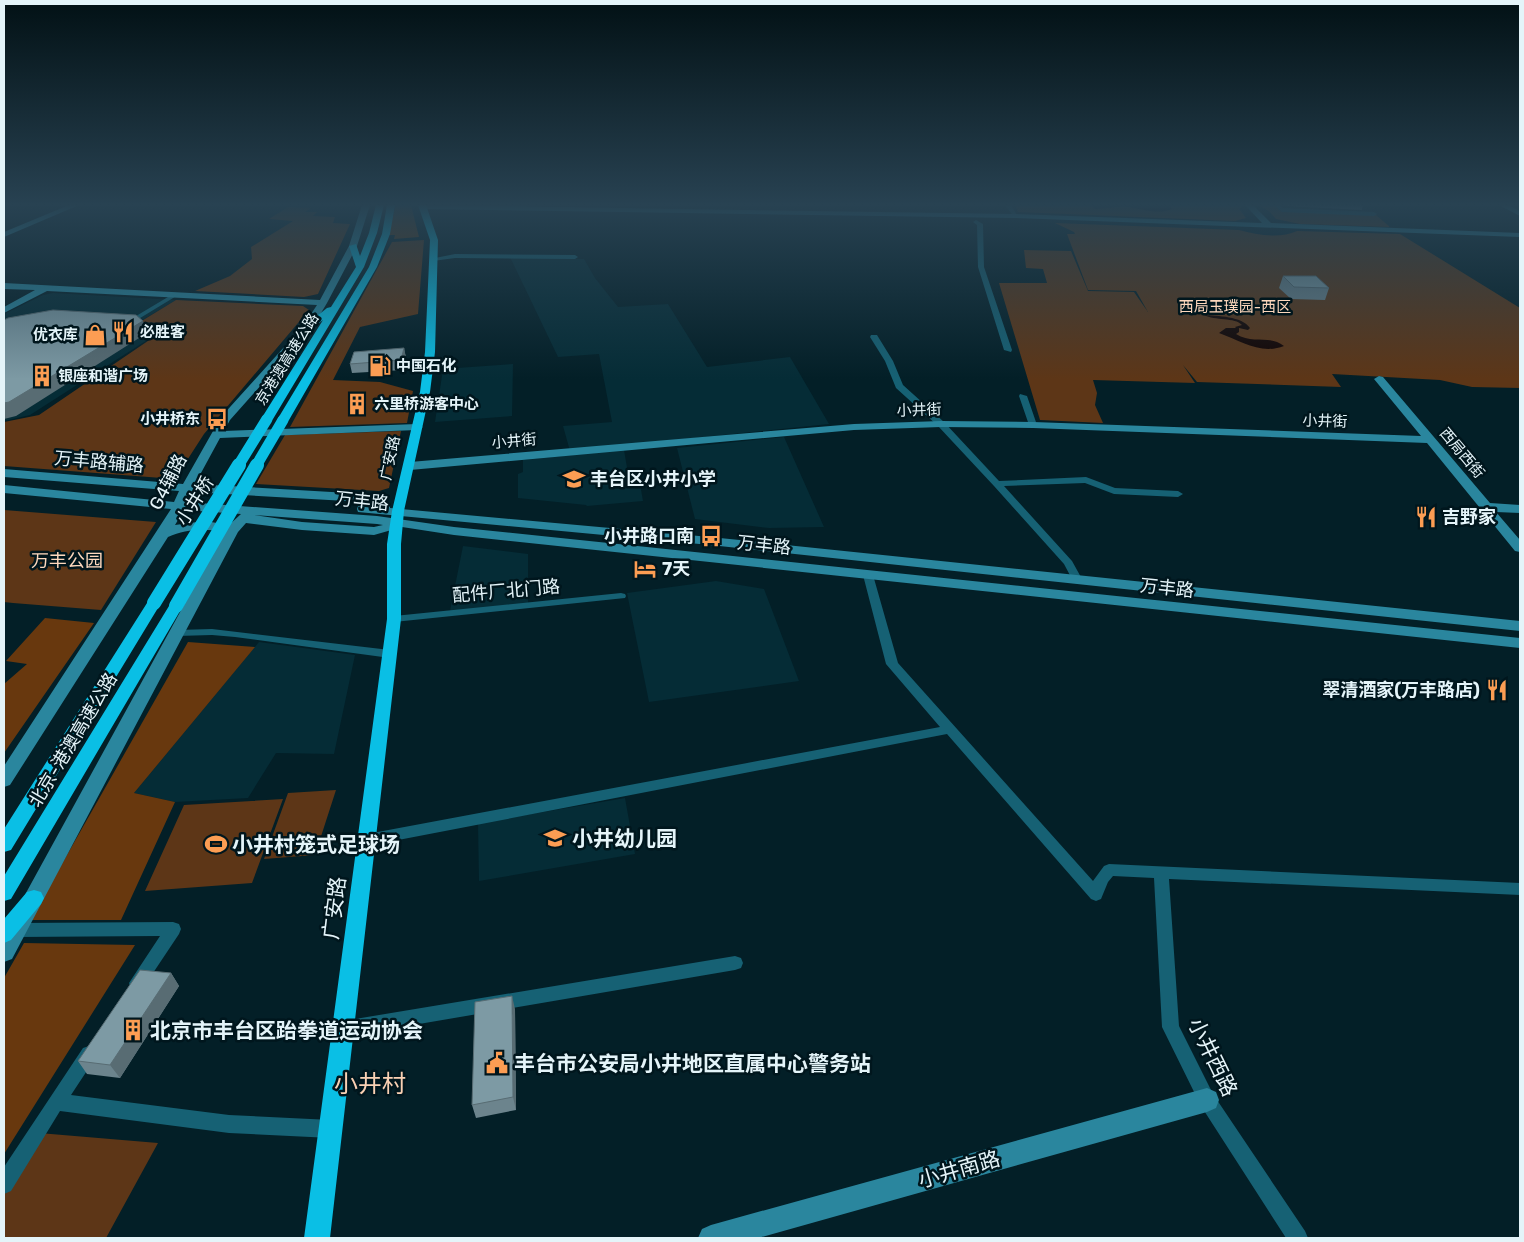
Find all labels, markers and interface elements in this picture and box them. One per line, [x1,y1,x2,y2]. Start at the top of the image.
park label: 西局玉璞园-西区 [1179,298,1291,316]
street label: 京港澳高速公路 [252,310,322,408]
restaurant icon: 必胜客 [110,319,136,345]
shop icon: 优衣库 [82,322,108,348]
place label: 必胜客 [140,323,185,341]
place label: 优衣库 [33,326,78,344]
fuel station icon: 中国石化 [367,353,393,379]
place label: 中国石化 [396,357,456,375]
building icon: 银座和谐广场 [29,363,55,389]
place label: 银座和谐广场 [58,367,148,385]
building icon: 六里桥游客中心 [344,391,370,417]
place label: 六里桥游客中心 [374,395,479,413]
street label: 小井街 [896,400,942,420]
bus stop icon: 小井桥东 [204,406,230,432]
place label: 小井桥东 [140,410,200,428]
street label: 小井街 [1302,411,1348,431]
street label: 西局西街 [1436,424,1488,482]
street label: 小井街 [491,430,537,452]
street label: 广安路 [377,434,403,482]
street label: 万丰路辅路 [53,447,145,477]
street label: G4辅路 [145,451,191,513]
school or university icon: 丰台区小井小学 [561,466,587,492]
place label: 丰台区小井小学 [590,468,716,490]
street label: 小井桥 [171,472,219,530]
street label: 万丰路 [334,487,390,515]
restaurant icon: 吉野家 [1413,504,1439,530]
place label: 吉野家 [1442,506,1496,528]
bus stop icon: 小井路口南 [698,523,724,549]
place label: 小井路口南 [604,525,694,547]
street label: 万丰路 [736,531,792,559]
park label: 万丰公园 [31,550,103,572]
hotel icon: 7天 [632,556,658,582]
place label: 7天 [662,558,690,580]
street label: 万丰路 [1139,574,1195,602]
street label: 配件厂北门路 [451,575,561,607]
street label: 北京-港澳高速公路 [24,669,122,811]
restaurant icon: 翠清酒家(万丰路店) [1484,677,1510,703]
place label: 翠清酒家(万丰路店) [1322,679,1480,701]
school or university icon: 小井幼儿园 [542,825,568,851]
place label: 小井幼儿园 [572,826,677,851]
sports icon: 小井村笼式足球场 [203,831,229,857]
place label: 小井村笼式足球场 [232,832,400,857]
street label: 广安路 [318,875,350,941]
street label: 小井西路 [1183,1014,1243,1100]
building icon: 北京市丰台区跆拳道运动协会 [120,1017,146,1043]
place label: 北京市丰台区跆拳道运动协会 [150,1018,423,1043]
public building icon: 丰台市公安局小井地区直属中心警务站 [484,1050,510,1076]
place label: 丰台市公安局小井地区直属中心警务站 [514,1051,871,1076]
district label: 小井村 [334,1070,406,1098]
street label: 小井南路 [915,1145,1003,1193]

